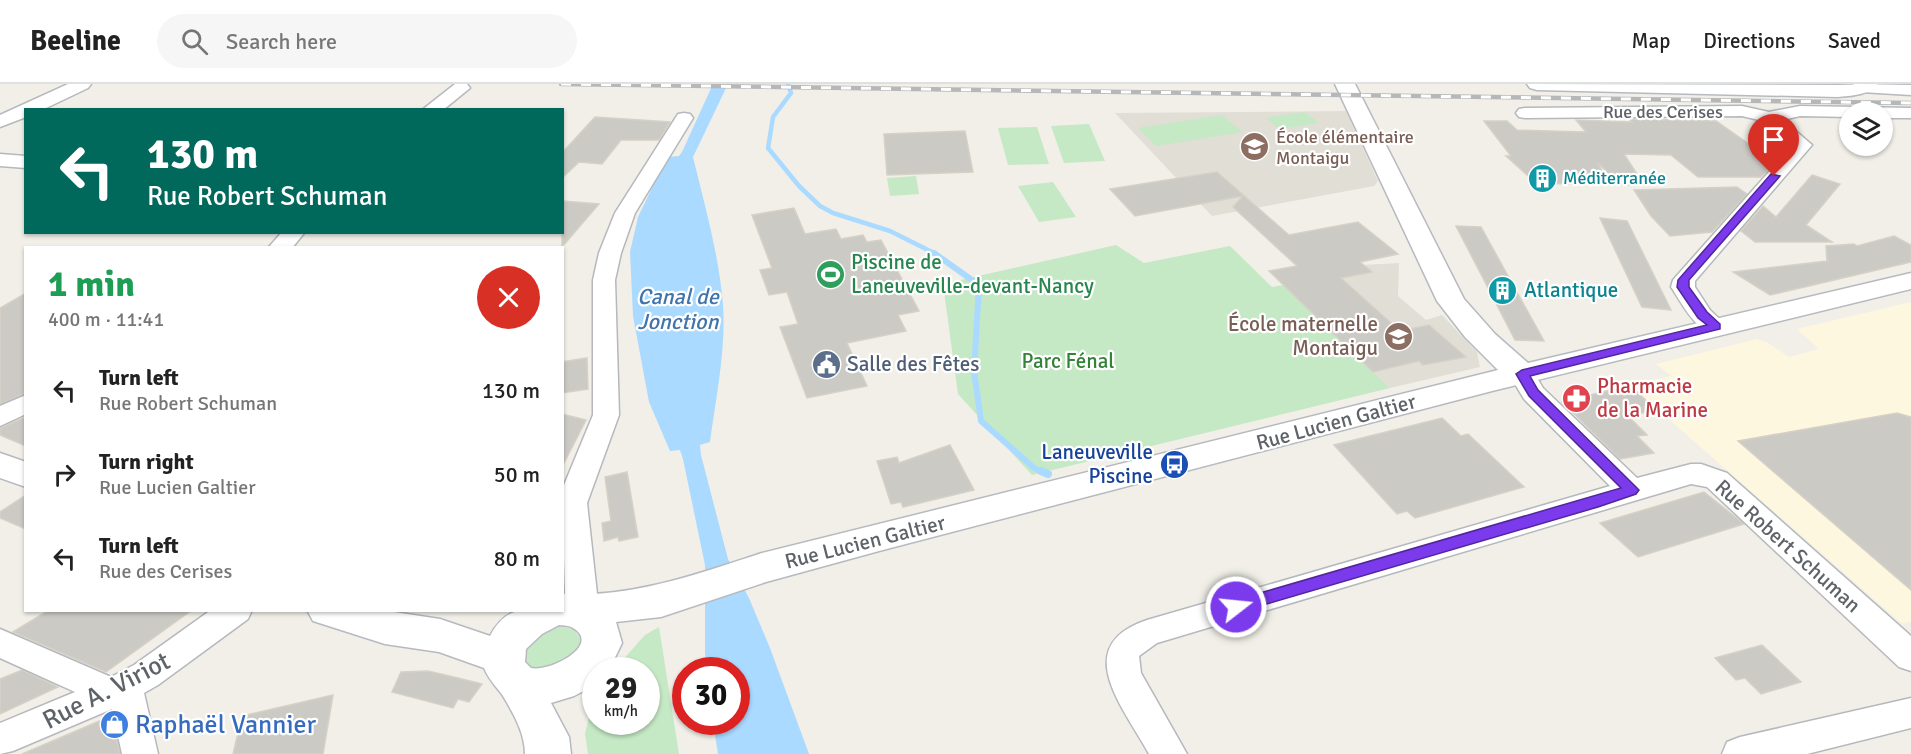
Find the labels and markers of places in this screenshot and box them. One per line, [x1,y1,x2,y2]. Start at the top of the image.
pin [1748,114,1799,176]
place label: École élémentaire Montaigu [1276,126,1414,169]
school or university icon: École élémentaire Montaigu [1239,131,1271,163]
building icon: Méditerranée [1526,162,1558,194]
place label: Méditerranée [1563,167,1666,189]
place label: Piscine de Laneuveville-devant-Nancy [851,249,1094,299]
sports icon: Piscine de Laneuveville-devant-Nancy [814,258,846,290]
building icon: Atlantique [1487,274,1519,306]
place label: Atlantique [1524,277,1618,303]
place label: École maternelle Montaigu [1228,311,1378,361]
school or university icon: École maternelle Montaigu [1383,320,1415,352]
public building icon: Salle des Fêtes [810,348,842,380]
place label: Salle des Fêtes [847,351,980,377]
place label: Pharmacie de la Marine [1597,373,1708,423]
pharmacy icon: Pharmacie de la Marine [1560,382,1592,414]
place label: Laneuveville Piscine [1041,439,1153,489]
bus stop icon: Laneuveville Piscine [1158,448,1190,480]
shop icon: Raphaël Vannier [98,708,130,740]
place label: Raphaël Vannier [135,709,317,741]

